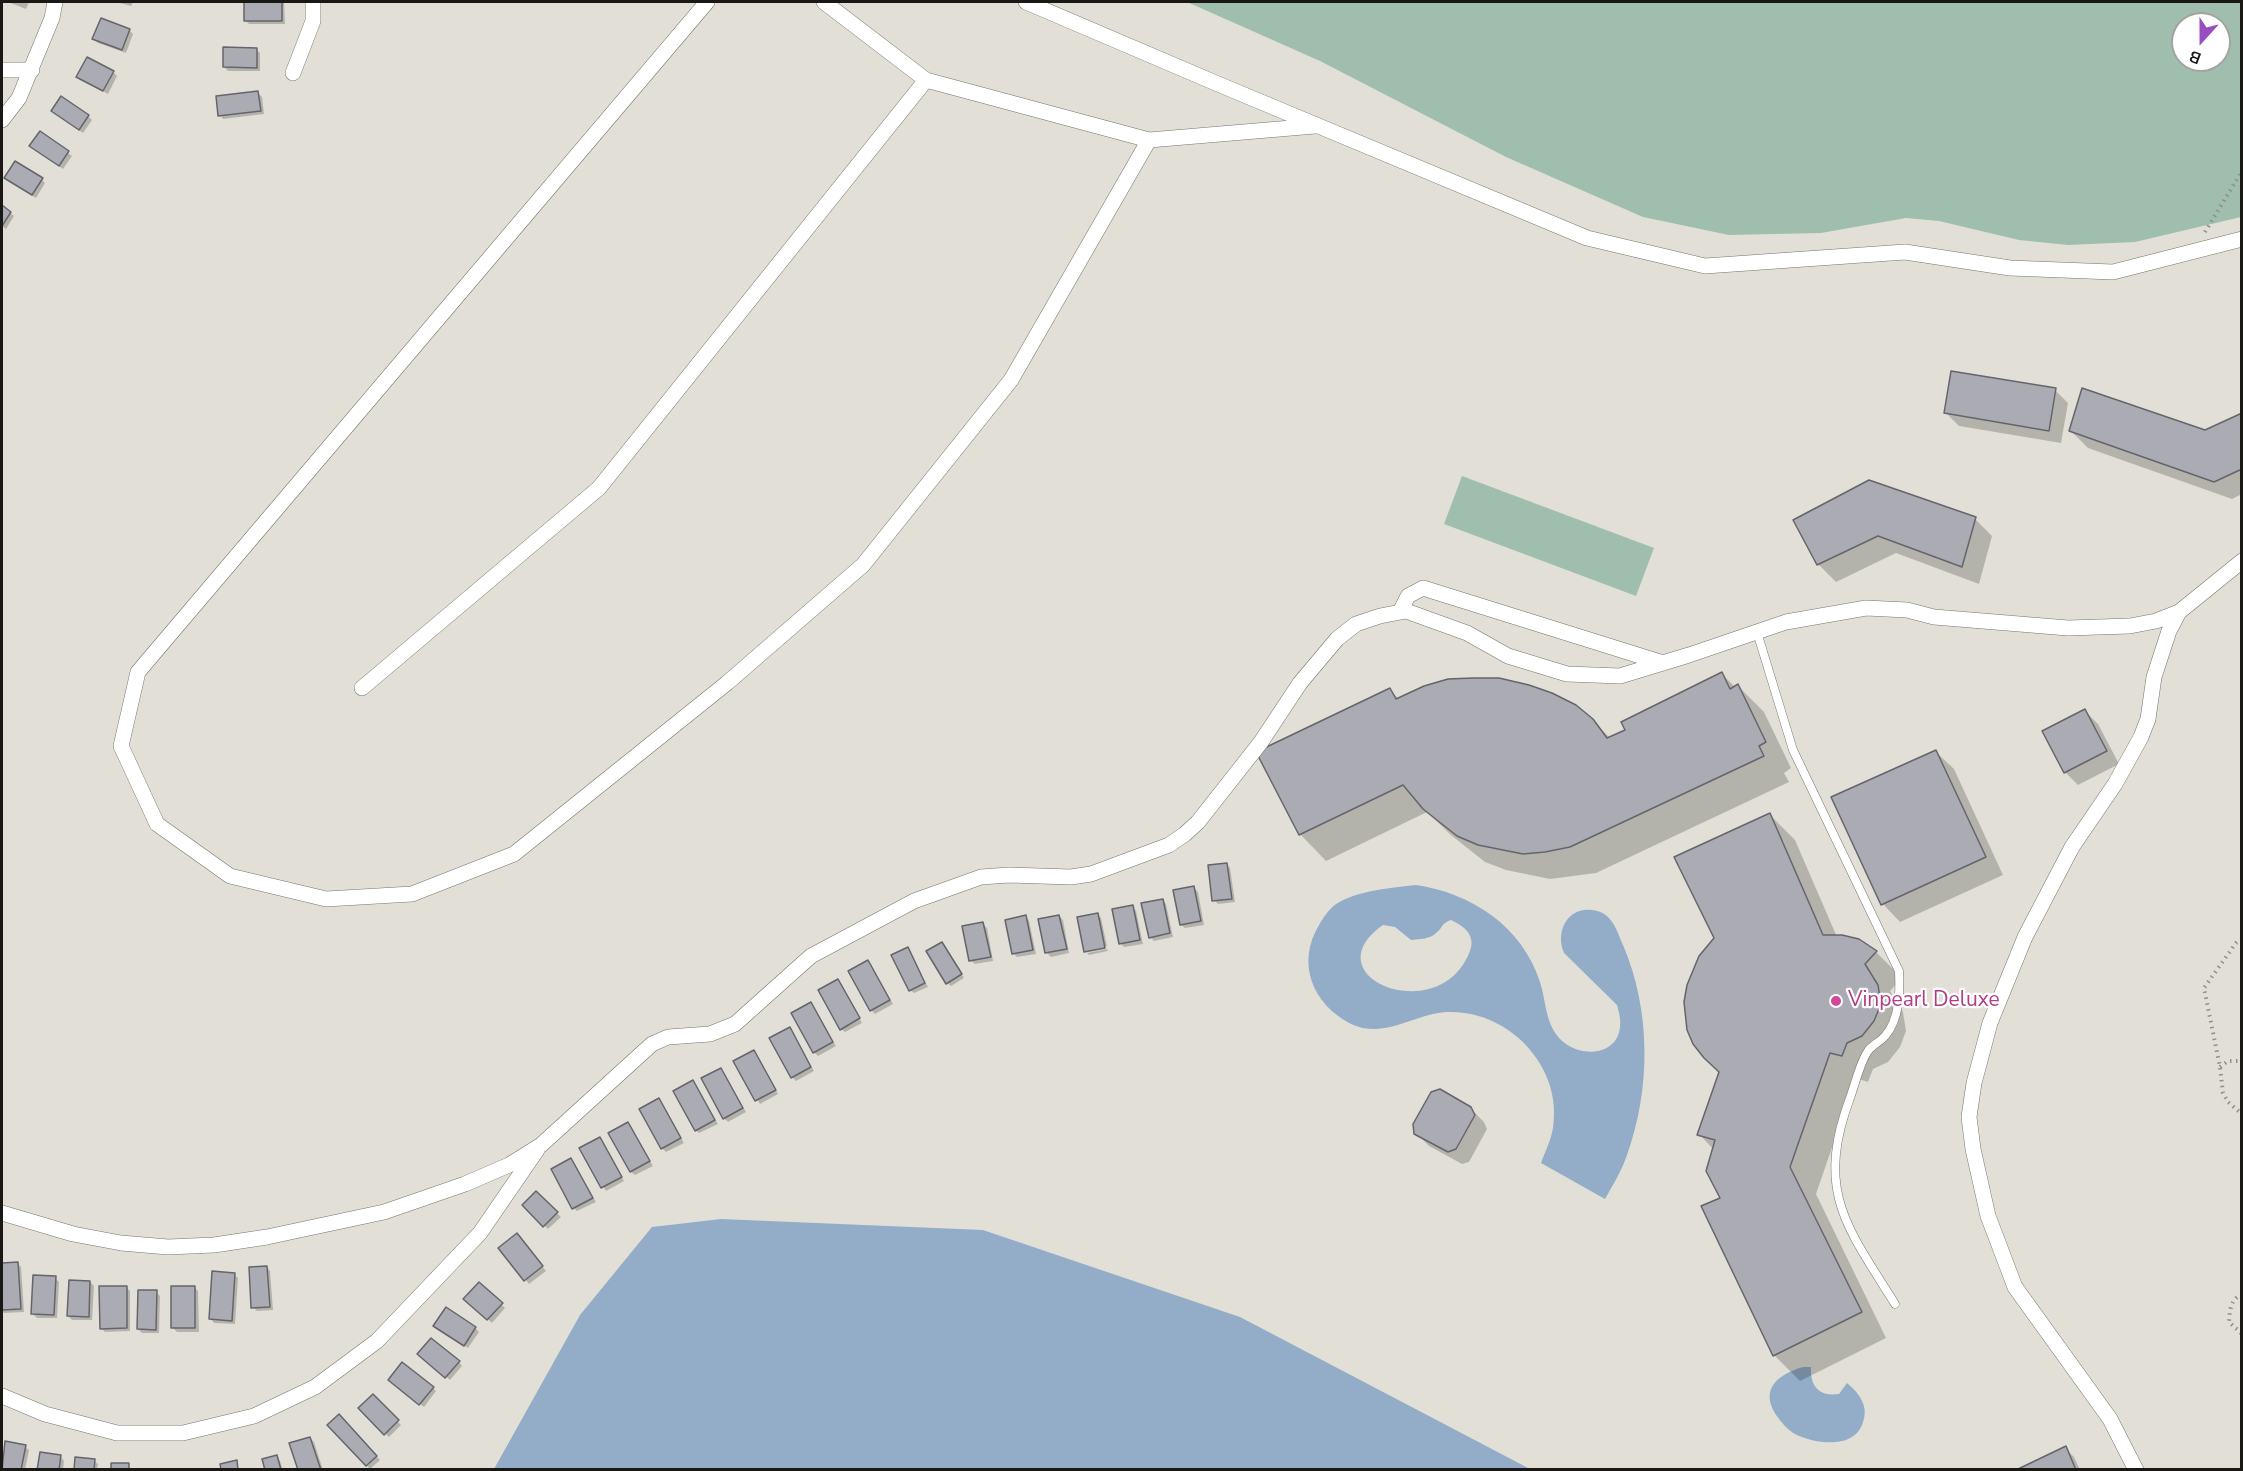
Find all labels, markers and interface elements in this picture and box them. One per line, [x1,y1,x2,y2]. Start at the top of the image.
north arrow [2171,12,2231,72]
text: B [2186,45,2204,69]
place label: Vinpearl Deluxe [1848,988,2000,1014]
marker: Vinpearl Deluxe [1829,994,1843,1008]

